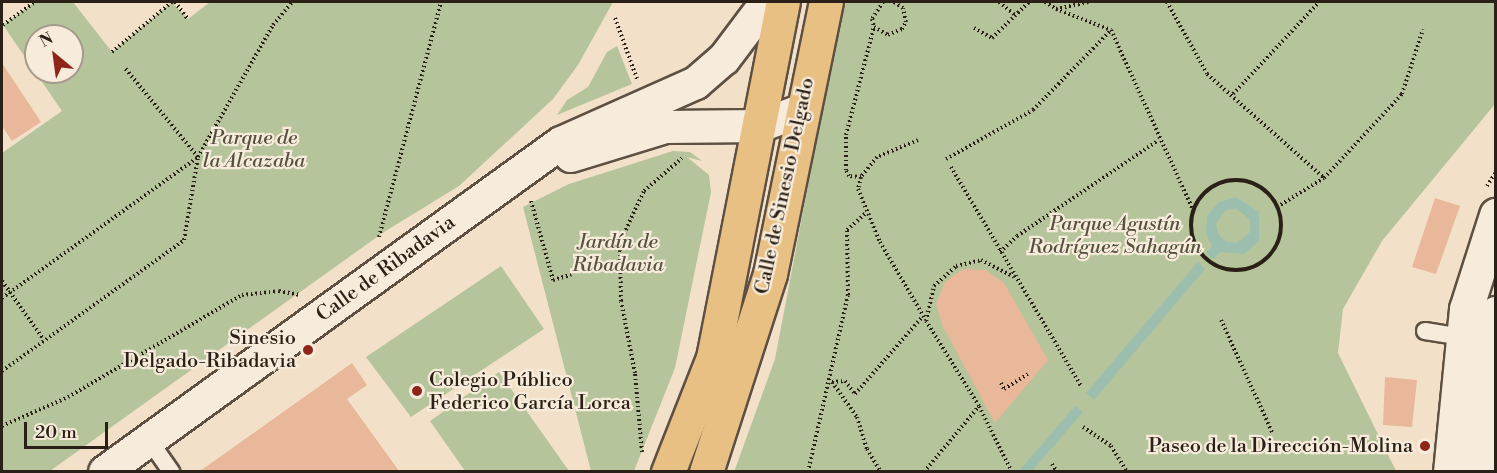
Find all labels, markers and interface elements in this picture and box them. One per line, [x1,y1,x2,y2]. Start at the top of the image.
north arrow [24,24,84,84]
text: N [36,28,57,52]
street label: Calle de Sinesio Delgado [750,75,820,297]
park label: Parque de la Alcazaba [203,126,305,173]
street label: Calle de Ribadavia [312,211,460,327]
park label: Parque Agustín Rodríguez Sahagún [1028,213,1202,260]
park label: Jardín de Ribadavia [572,230,664,277]
place label: Sinesio Delgado-Ribadavia [124,326,296,373]
marker: Sinesio Delgado-Ribadavia [301,343,315,357]
place label: Colegio Público Federico García Lorca [429,368,631,415]
marker: Colegio Público Federico García Lorca [410,384,424,398]
scale bar [27,410,111,448]
text: 20 m [35,421,77,444]
place label: Paseo de la Dirección-Molina [1148,434,1413,458]
marker: Paseo de la Dirección-Molina [1418,439,1432,453]

